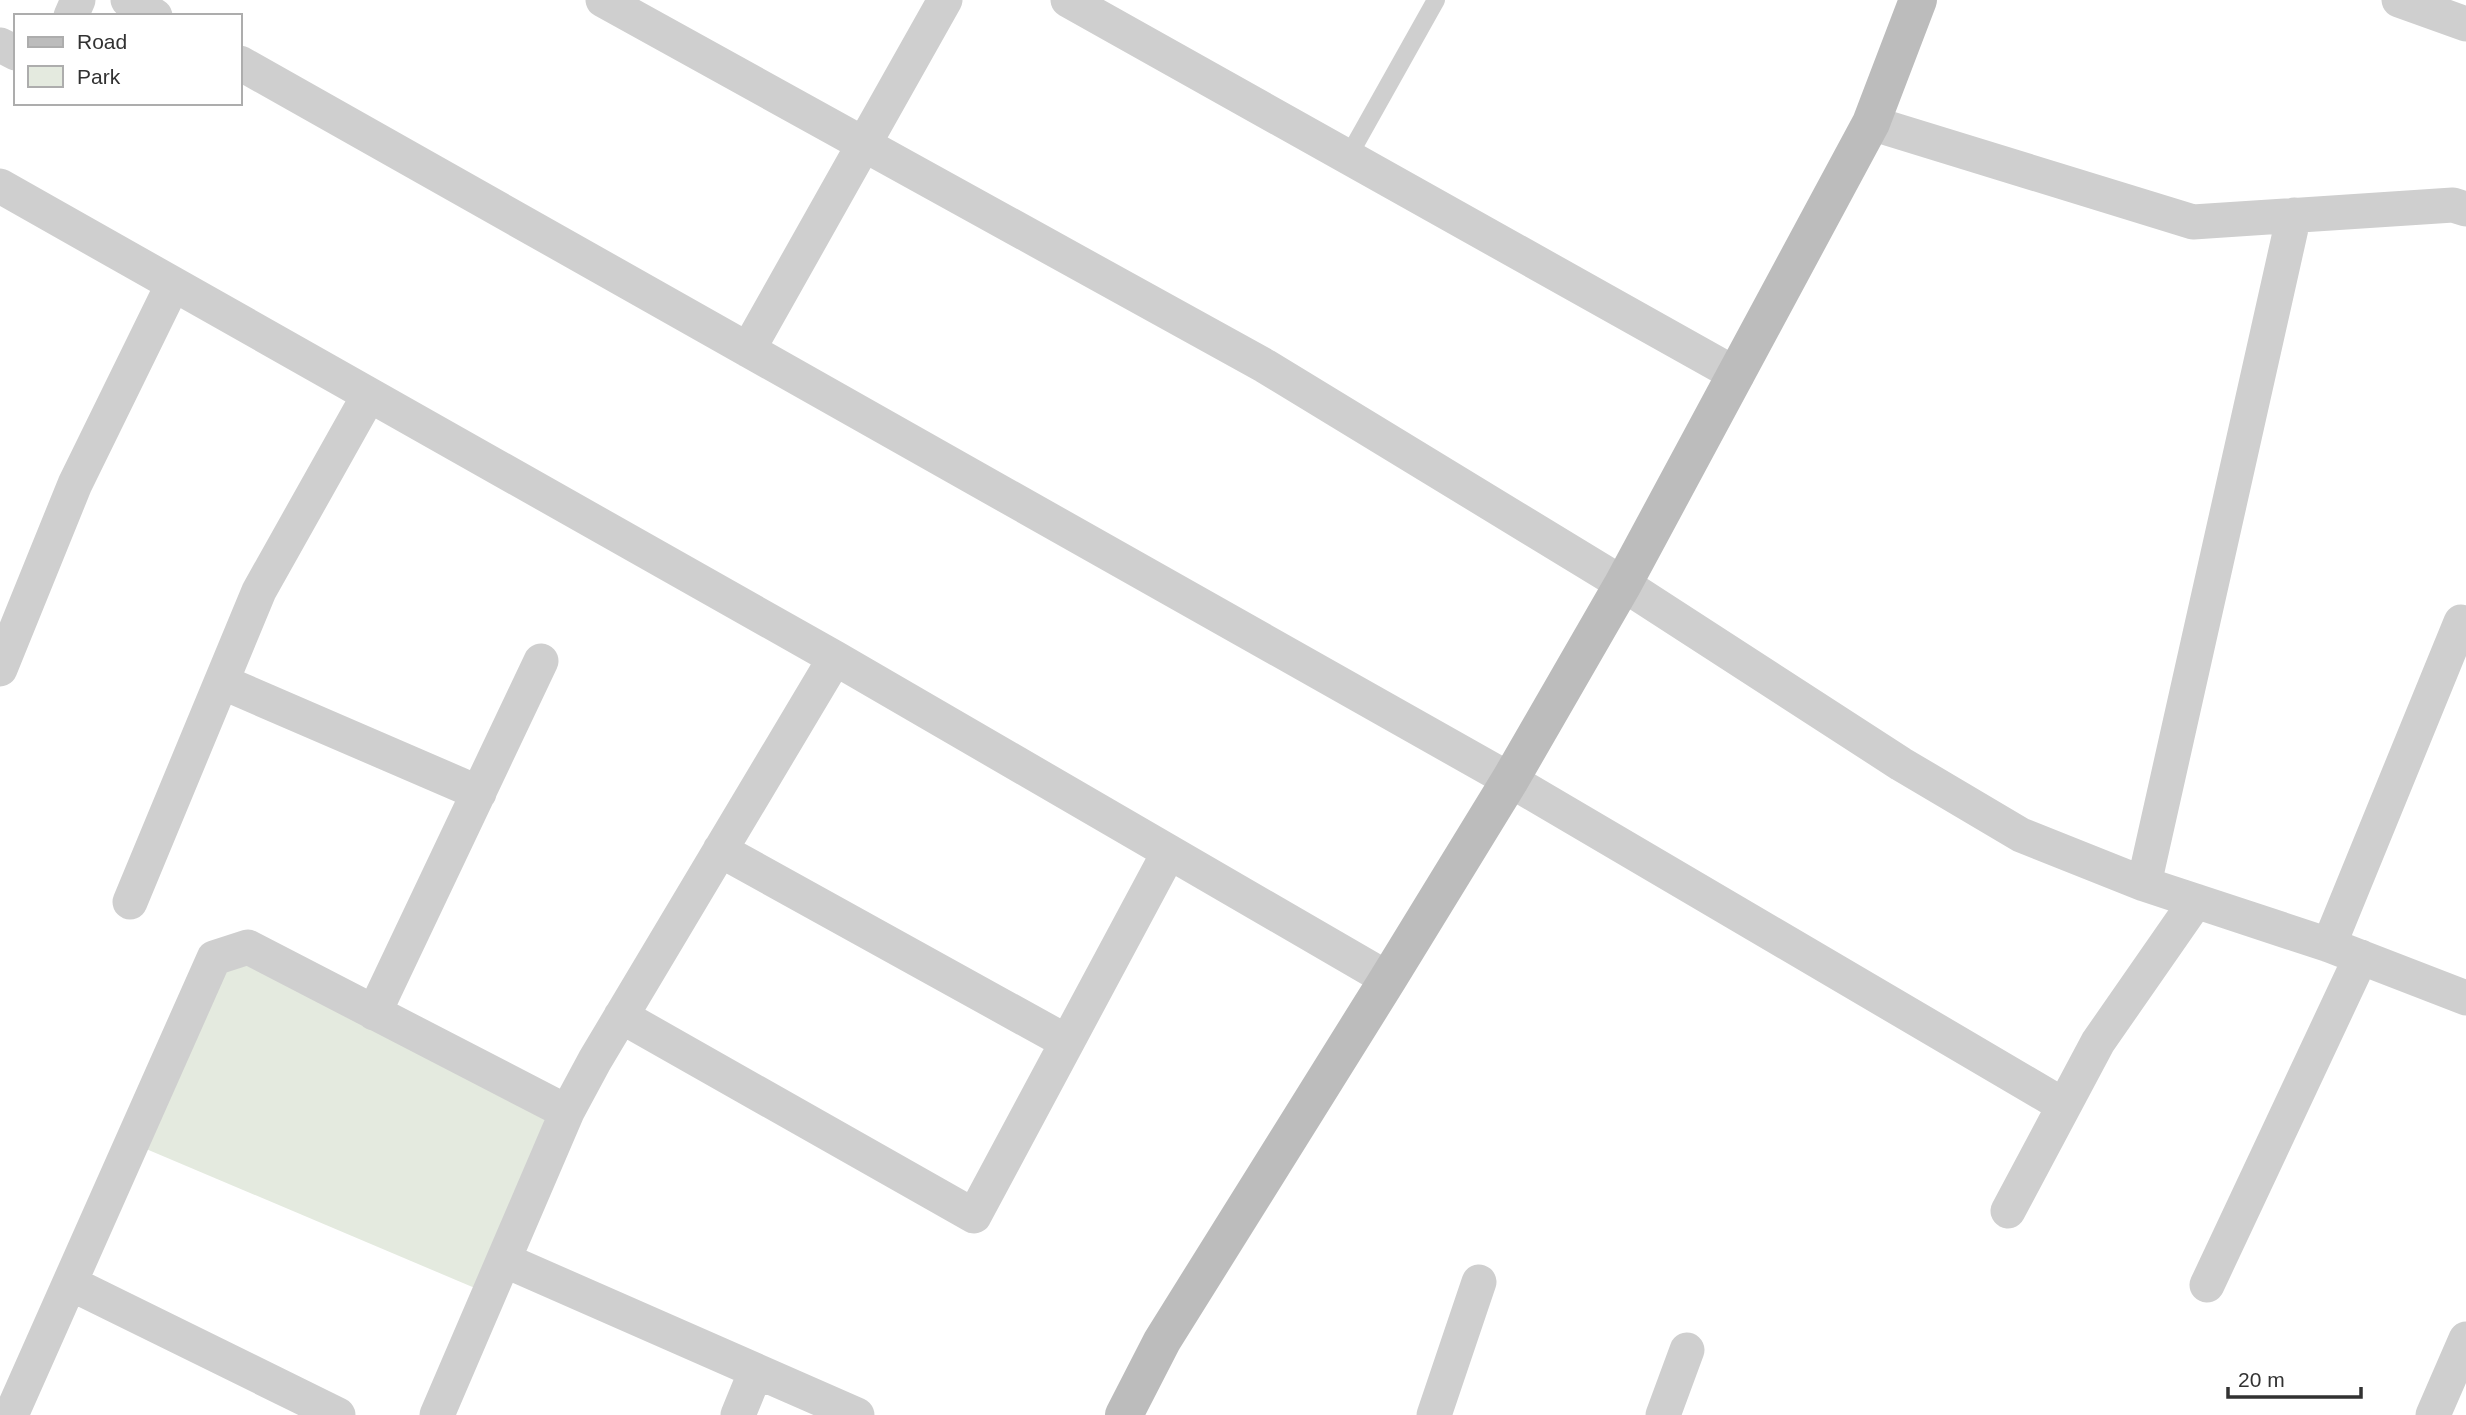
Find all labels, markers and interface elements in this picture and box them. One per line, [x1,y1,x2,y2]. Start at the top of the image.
legend [14,14,242,105]
text: Road [77,30,127,53]
text: Park [77,65,121,88]
scale bar [2228,1356,2361,1400]
text: 20 m [2238,1368,2285,1391]

